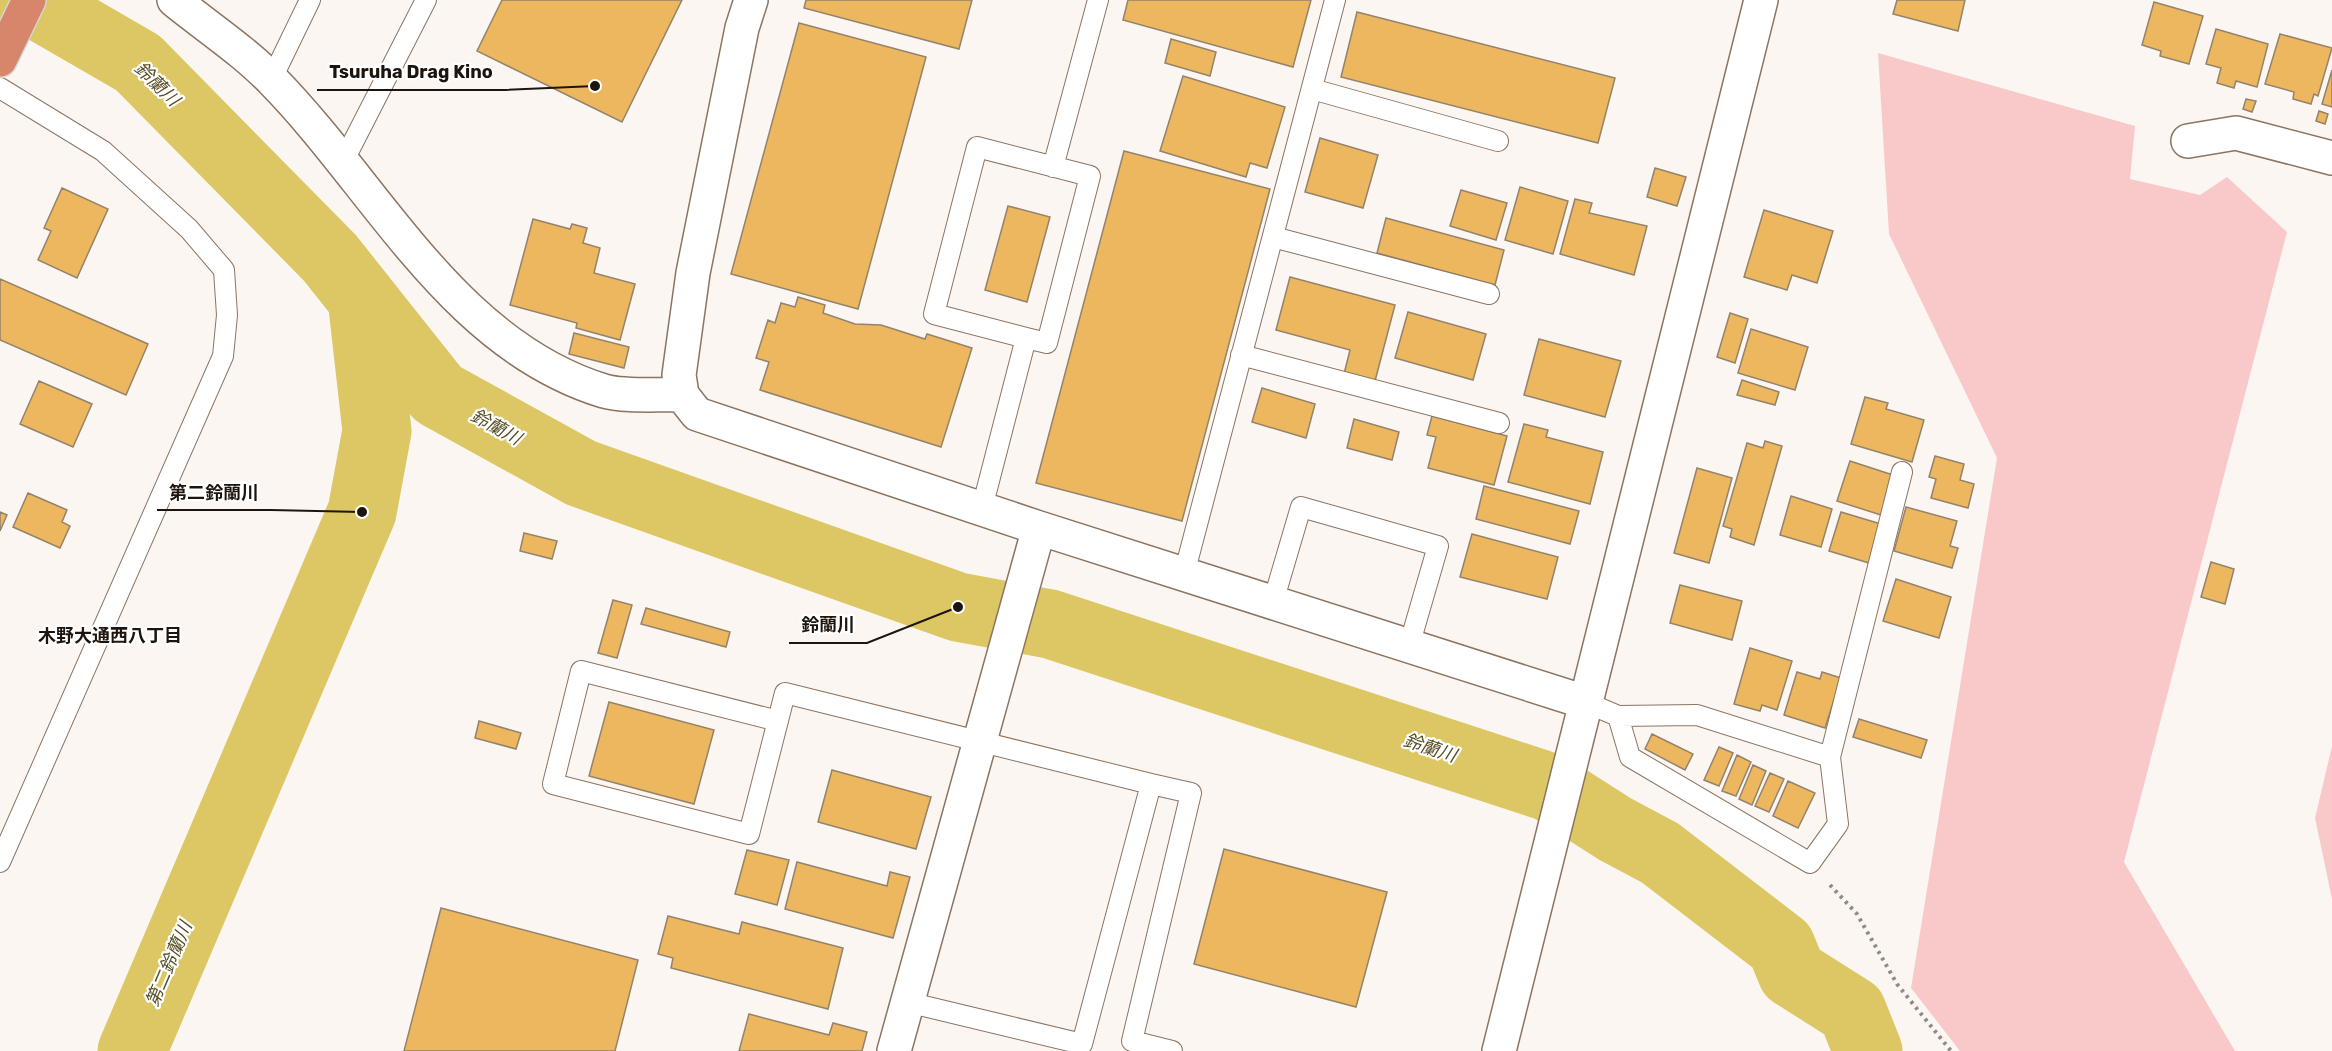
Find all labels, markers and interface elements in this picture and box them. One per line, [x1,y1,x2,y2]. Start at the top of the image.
callout: Tsuruha Drag Kino [317,54,505,90]
water label: 鈴蘭川 [130,57,186,112]
text: Tsuruha Drag Kino [329,61,493,83]
water label: 鈴蘭川 [467,404,527,451]
callout: 第二鈴蘭川 [157,474,271,510]
text: 第二鈴蘭川 [169,482,259,504]
callout: 鈴蘭川 [789,607,867,643]
text: 鈴蘭川 [801,614,855,636]
district label: 木野大通西八丁目 [38,625,182,647]
water label: 鈴蘭川 [1401,729,1461,767]
water label: 第二鈴蘭川 [141,916,197,1010]

